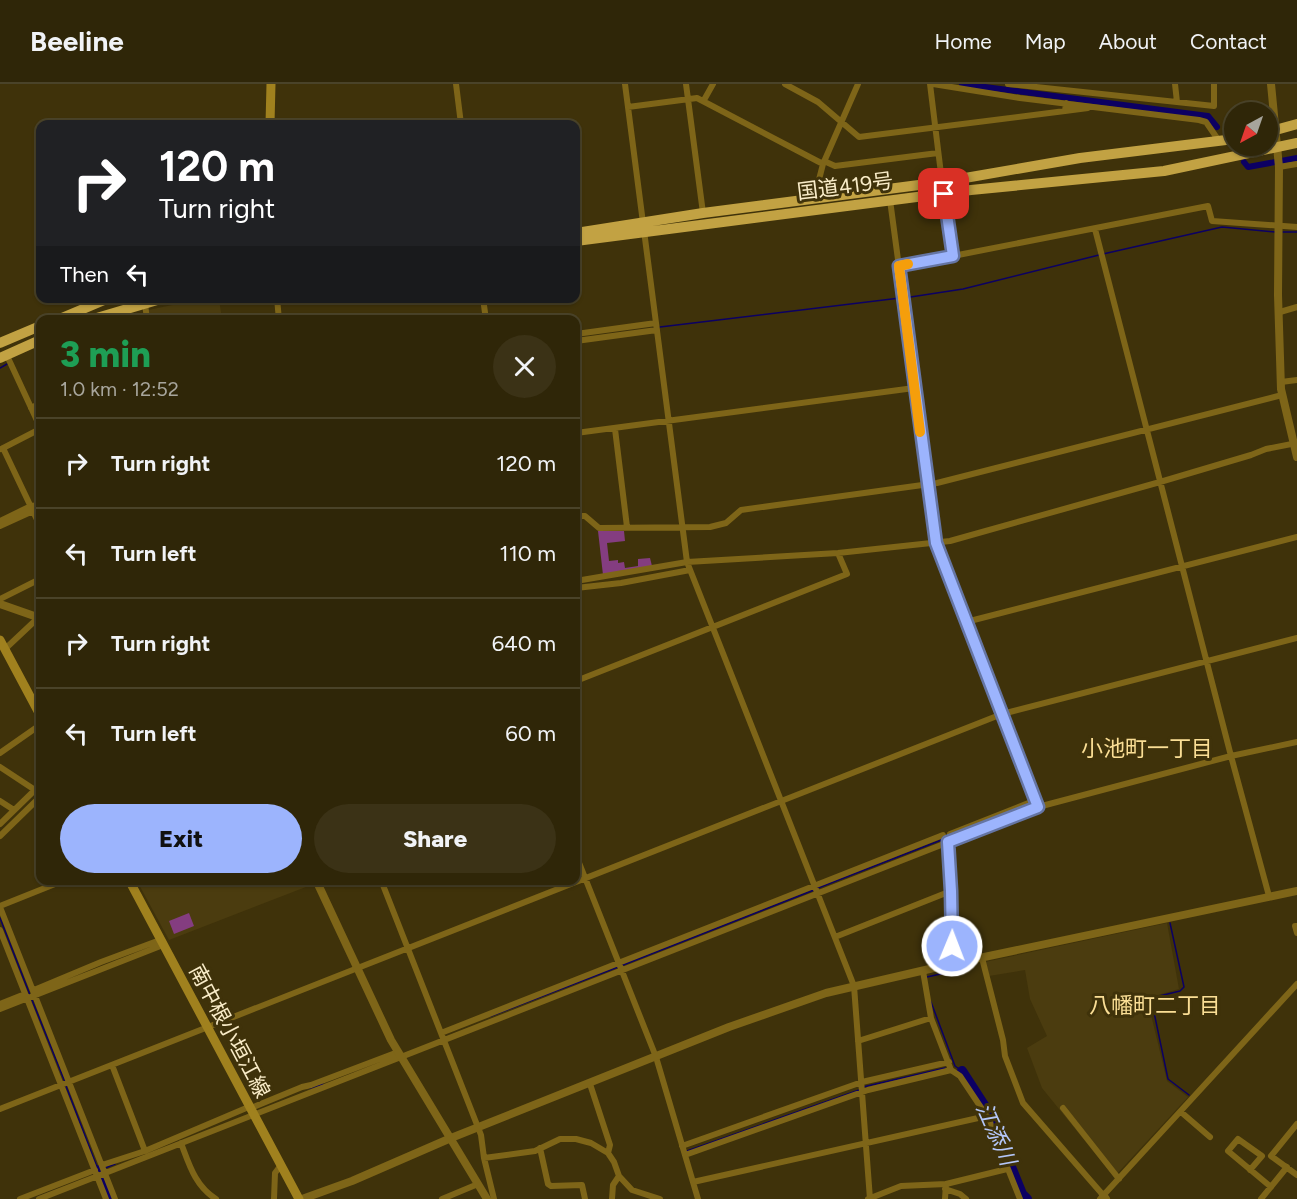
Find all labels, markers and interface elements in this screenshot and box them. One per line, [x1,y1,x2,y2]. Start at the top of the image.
text: Beeline [30,24,124,58]
text: Home [935,29,992,54]
text: Map [1025,29,1066,54]
text: About [1099,29,1157,54]
text: Contact [1190,29,1267,54]
north arrow [1224,102,1278,156]
map controls [1224,102,1278,156]
text: 120 m [159,141,275,192]
icon: right [60,144,138,222]
street label: 国道419号 [796,168,894,204]
pin [918,168,969,219]
icon: arrive [927,177,960,210]
text: Turn right [159,192,275,225]
icon: left [121,258,154,291]
text: Then [60,261,109,288]
text: 3 min [60,333,151,376]
button: close [493,335,556,398]
text: 1.0 km · 12:52 [60,377,179,401]
icon: right [60,447,93,480]
text: Turn right [111,450,210,477]
text: 120 m [496,450,556,477]
icon: left [60,537,93,570]
text: Turn left [111,540,197,567]
text: 110 m [500,540,556,567]
icon: right [60,627,93,660]
text: Turn right [111,630,210,657]
text: 640 m [492,630,556,657]
icon: left [60,717,93,750]
text: Turn left [111,720,197,747]
text: 60 m [505,720,556,747]
district label: 小池町一丁目 [1081,735,1213,762]
button: Exit [60,804,302,873]
button: Share [314,804,556,873]
position arrow [920,914,984,978]
street label: 南中根小垣江線 [184,960,276,1102]
district label: 八幡町二丁目 [1089,992,1221,1019]
water label: 江添川 [970,1098,1023,1171]

